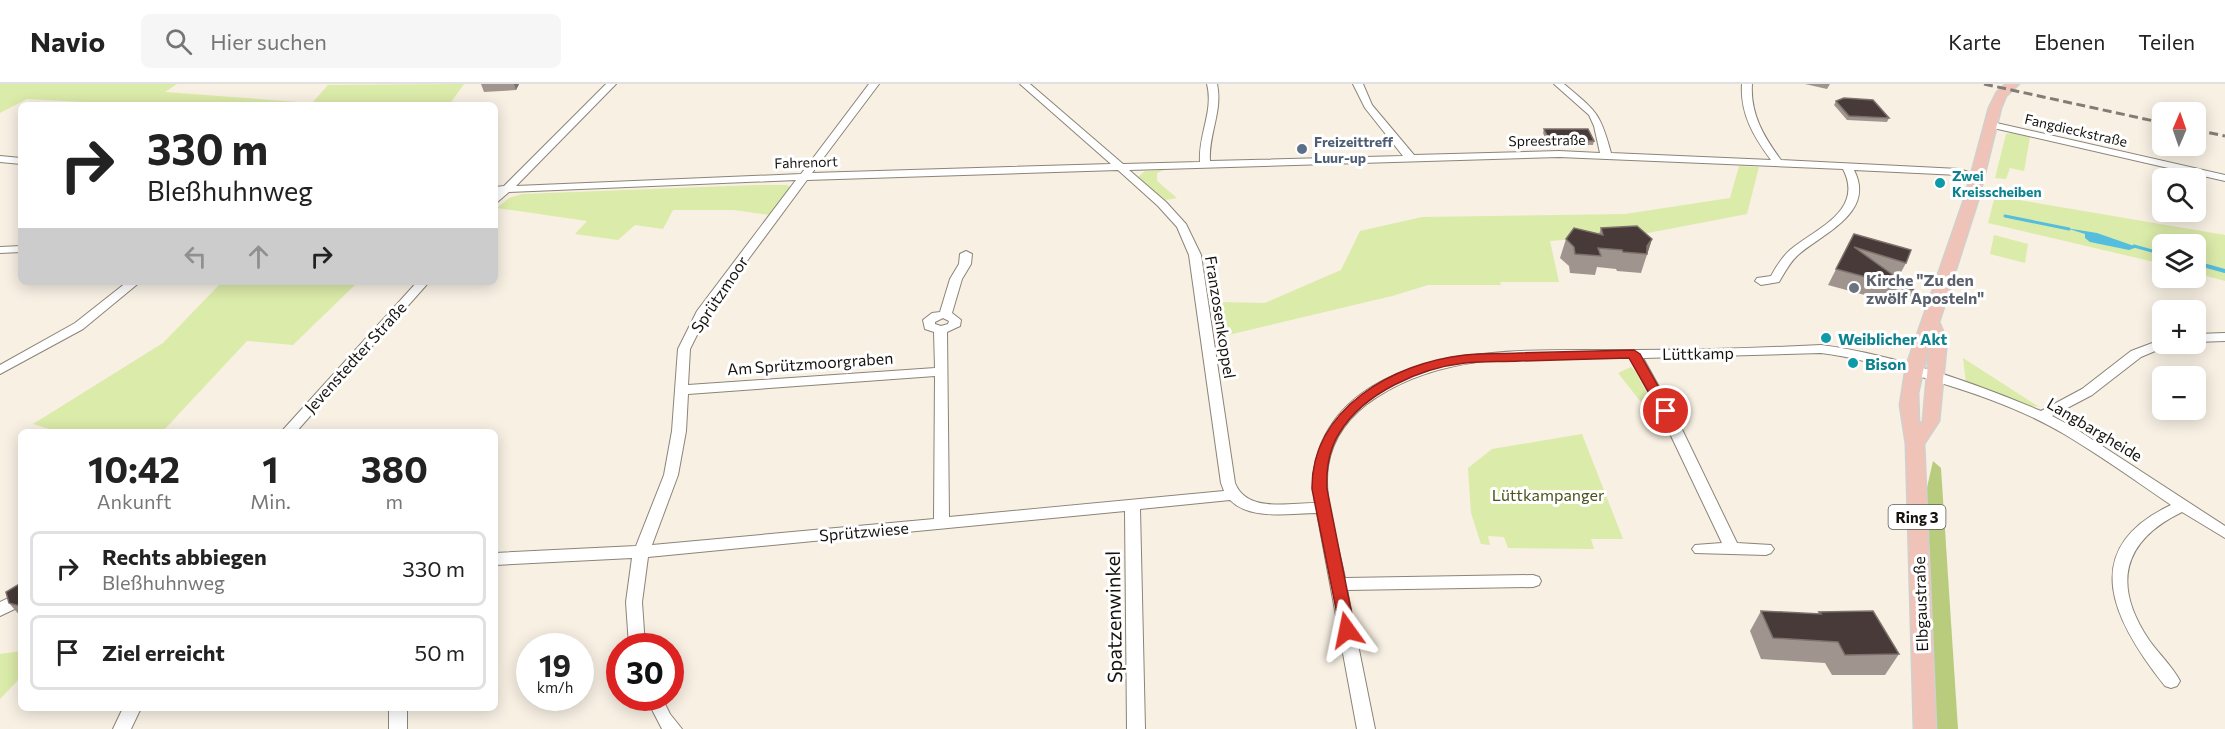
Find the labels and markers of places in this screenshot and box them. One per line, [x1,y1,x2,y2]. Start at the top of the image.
place label: Freizeittreff Luur-up [1314,133,1394,166]
marker: Freizeittreff Luur-up [1295,142,1309,156]
place label: Zwei Kreisscheiben [1952,167,2042,200]
marker: Zwei Kreisscheiben [1933,176,1947,190]
place label: Kirche "Zu den zwölf Aposteln" [1866,270,1984,307]
marker: Kirche "Zu den zwölf Aposteln" [1847,281,1861,295]
place label: Weiblicher Akt [1838,329,1948,348]
marker: Weiblicher Akt [1819,331,1833,345]
place label: Bison [1865,354,1906,373]
marker: Bison [1846,356,1860,370]
pin [1640,385,1691,436]

